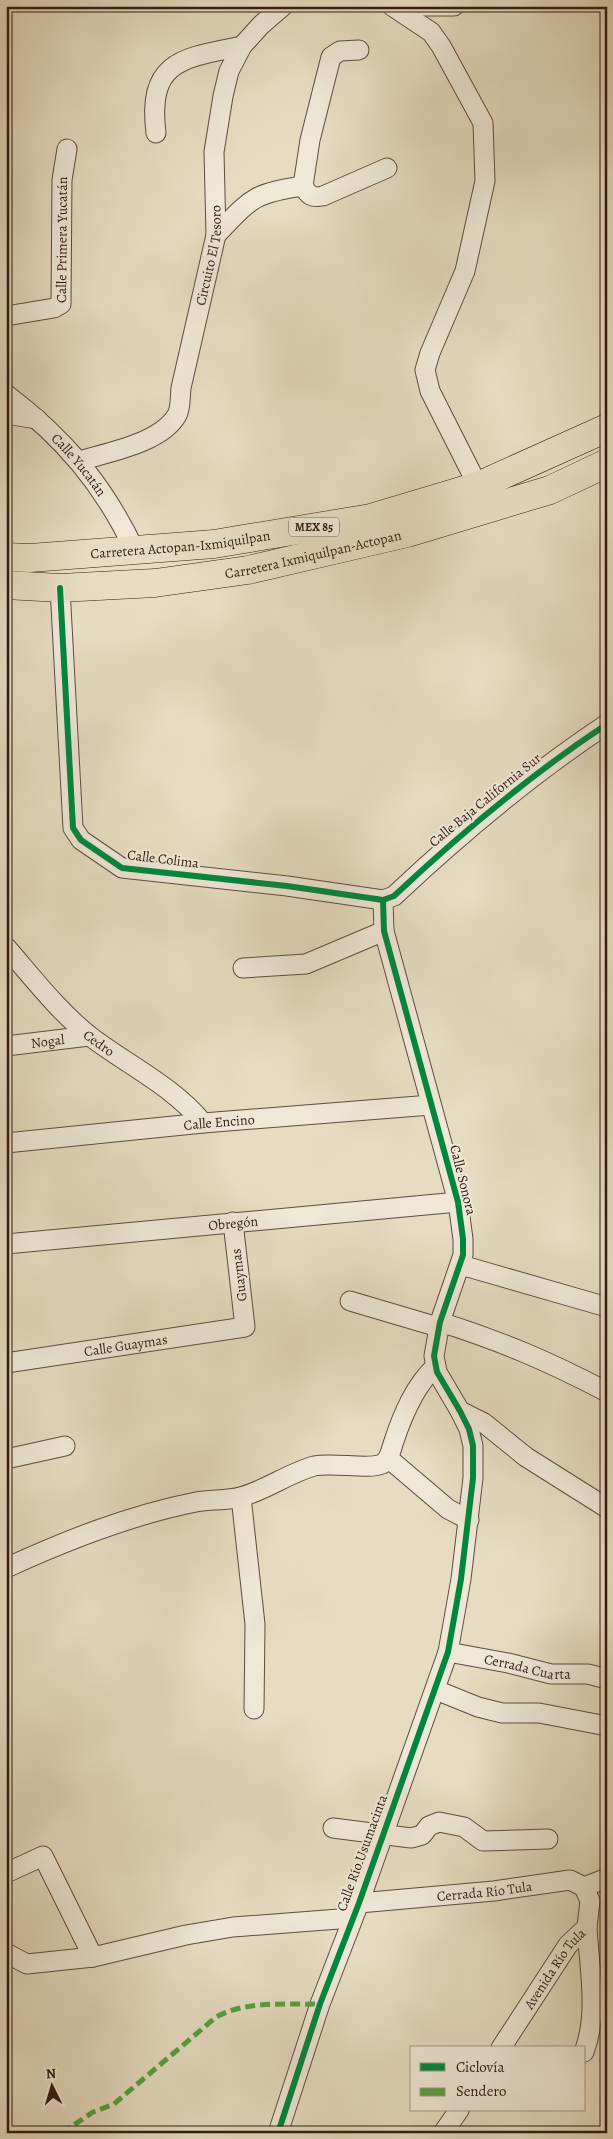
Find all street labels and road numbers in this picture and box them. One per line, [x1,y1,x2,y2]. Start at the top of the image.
street label: Calle Primera Yucatán [52,176,72,303]
street label: Circuito El Tesoro [191,205,226,307]
street label: Calle Yucatán [47,429,111,500]
road number: MEX 85 [289,518,339,536]
street label: Carretera Actopan-Ixmiquilpan [90,525,272,563]
street label: Carretera Ixmiquilpan-Actopan [224,525,404,583]
street label: Calle Baja California Sur [425,748,546,851]
street label: Calle Colima [126,845,200,873]
street label: Cedro [79,1025,119,1061]
street label: Nogal [30,1029,66,1052]
street label: Calle Encino [182,1109,255,1134]
street label: Calle Sonora [445,1143,481,1218]
street label: Obregón [207,1211,259,1235]
street label: Guaymas [226,1248,252,1302]
street label: Calle Guaymas [83,1329,169,1361]
street label: Cerrada Cuarta [483,1649,571,1684]
street label: Calle Río Usumacinta [332,1792,392,1914]
street label: Cerrada Río Tula [436,1876,534,1906]
street label: Avenida Río Tula [519,1923,590,2014]

